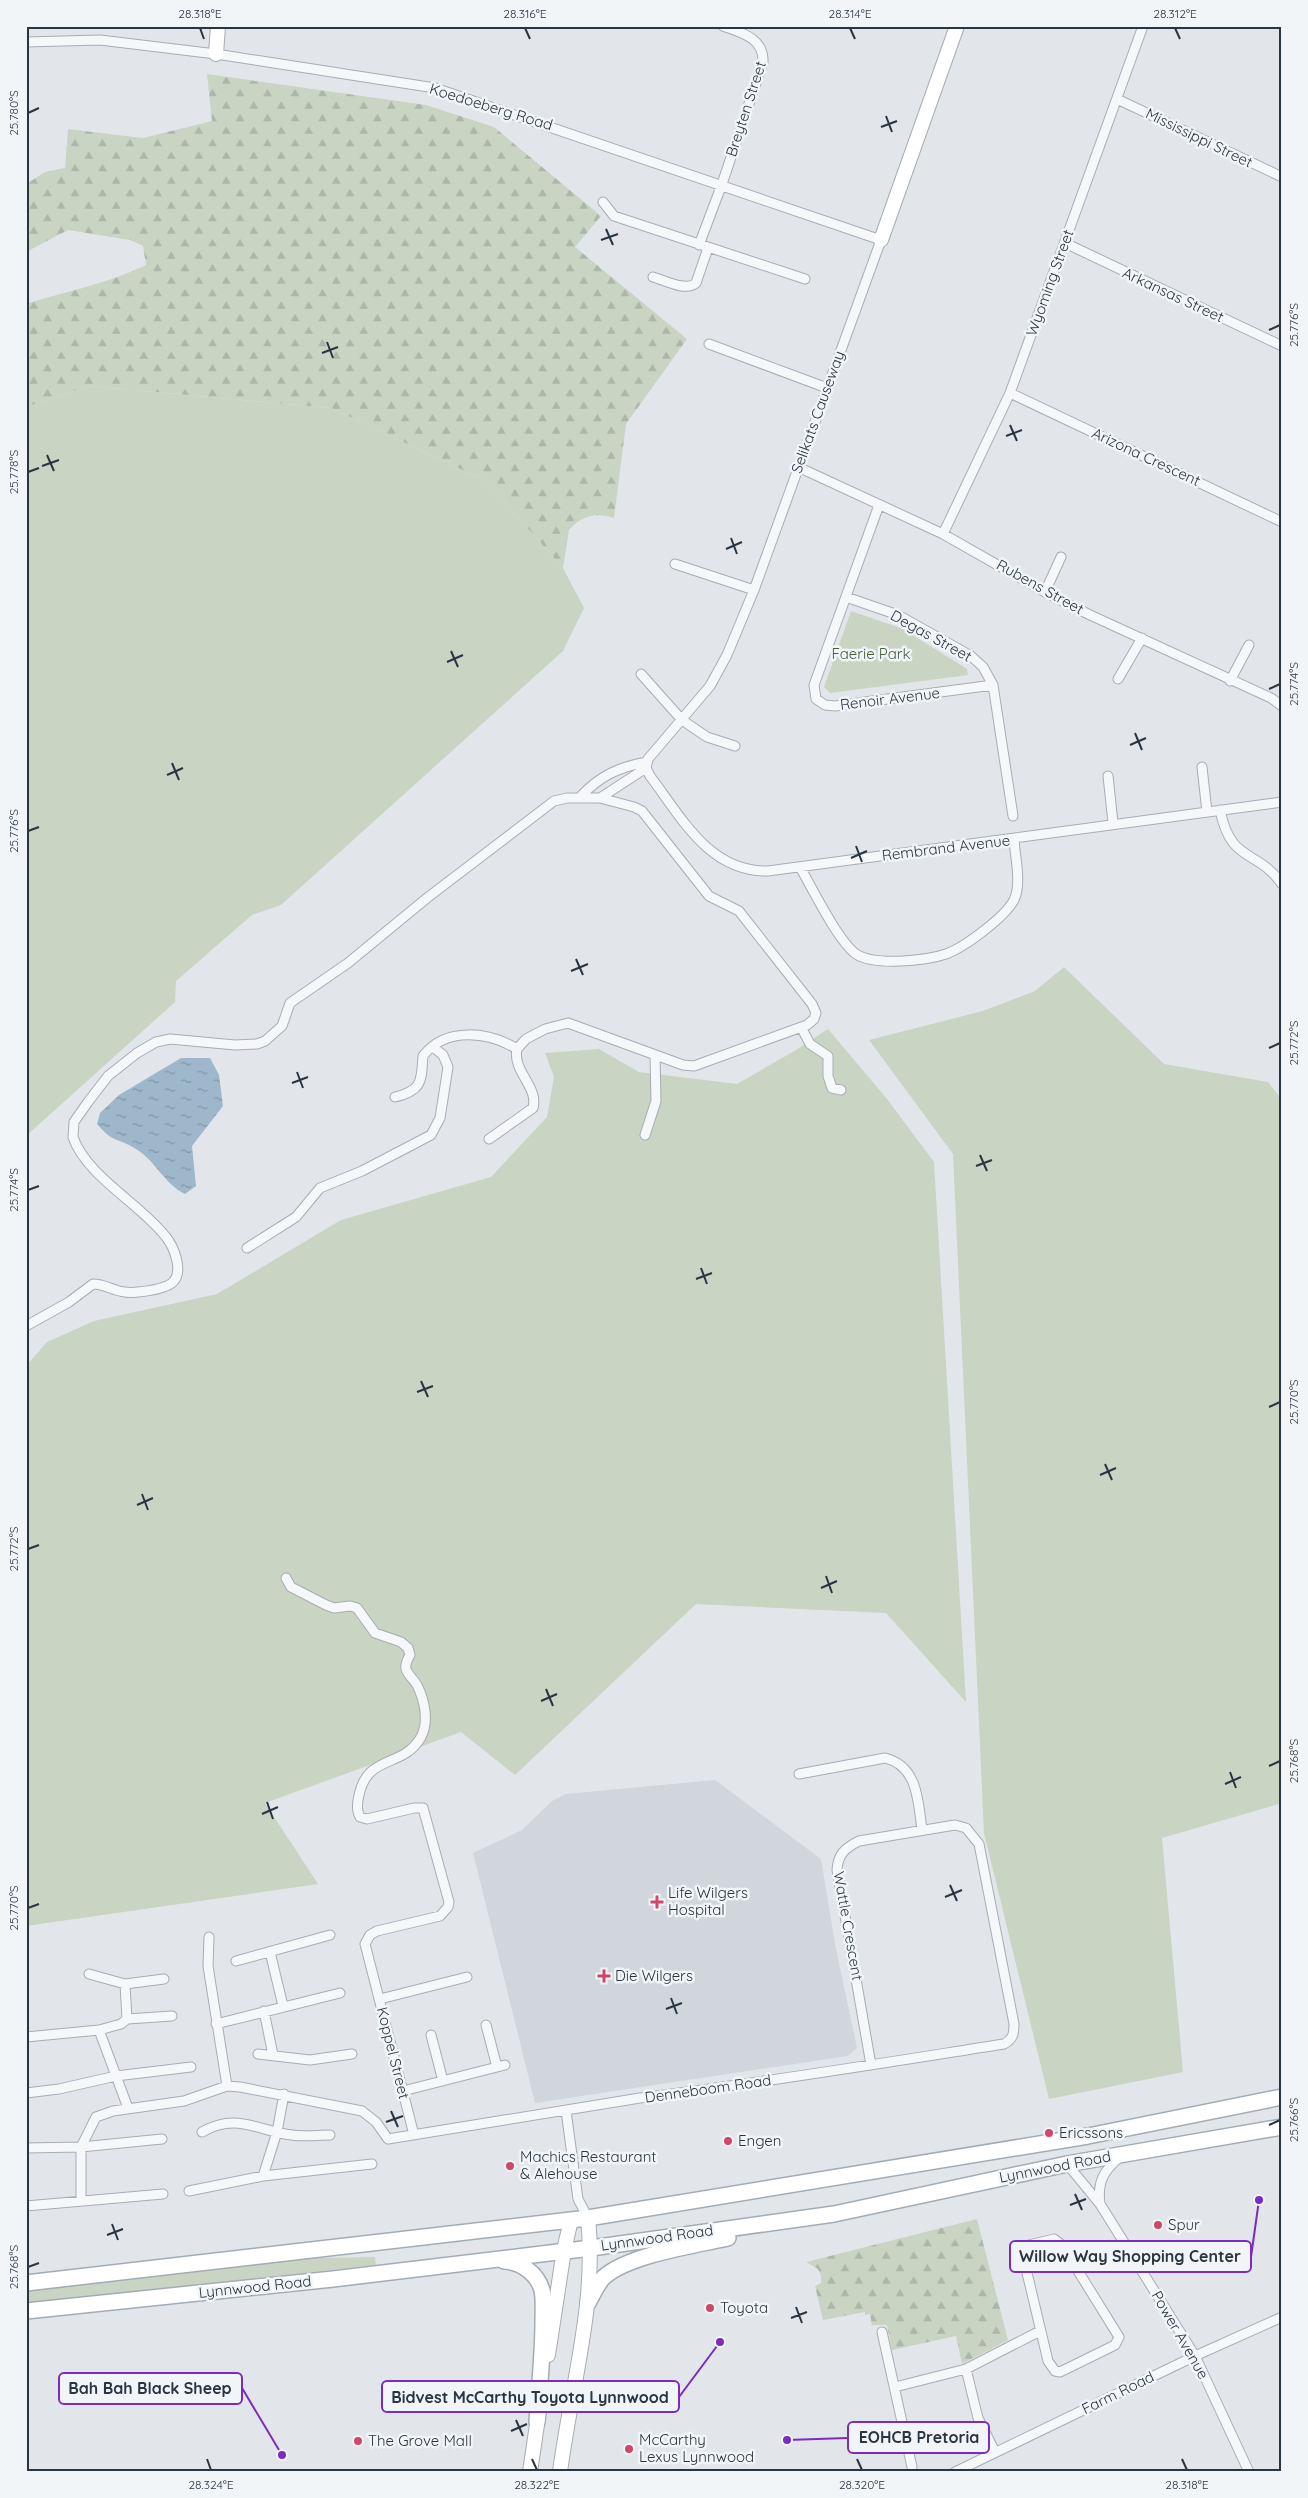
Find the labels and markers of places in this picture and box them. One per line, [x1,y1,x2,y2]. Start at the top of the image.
place label: Life Wilgers Hospital [668,1883,748,1919]
marker: Life Wilgers Hospital [650,1895,664,1909]
place label: Die Wilgers [615,1966,693,1985]
marker: Die Wilgers [597,1969,611,1983]
place label: Ericssons [1059,2123,1123,2142]
marker: Ericssons [1043,2127,1055,2139]
place label: Engen [738,2131,781,2150]
marker: Engen [722,2135,734,2147]
place label: Machics Restaurant & Alehouse [520,2147,656,2183]
marker: Machics Restaurant & Alehouse [504,2160,516,2172]
place label: Spur [1168,2215,1200,2234]
marker: Spur [1152,2219,1164,2231]
callout: Willow Way Shopping Center [1010,2241,1251,2272]
place label: Toyota [720,2298,768,2317]
marker: Toyota [704,2302,716,2314]
callout: Bah Bah Black Sheep [59,2373,242,2404]
callout: Bidvest McCarthy Toyota Lynnwood [382,2381,679,2412]
callout: EOHCB Pretoria [848,2422,989,2453]
place label: McCarthy Lexus Lynnwood [639,2430,754,2466]
place label: The Grove Mall [368,2431,472,2450]
marker: The Grove Mall [352,2435,364,2447]
marker: McCarthy Lexus Lynnwood [623,2443,635,2455]

